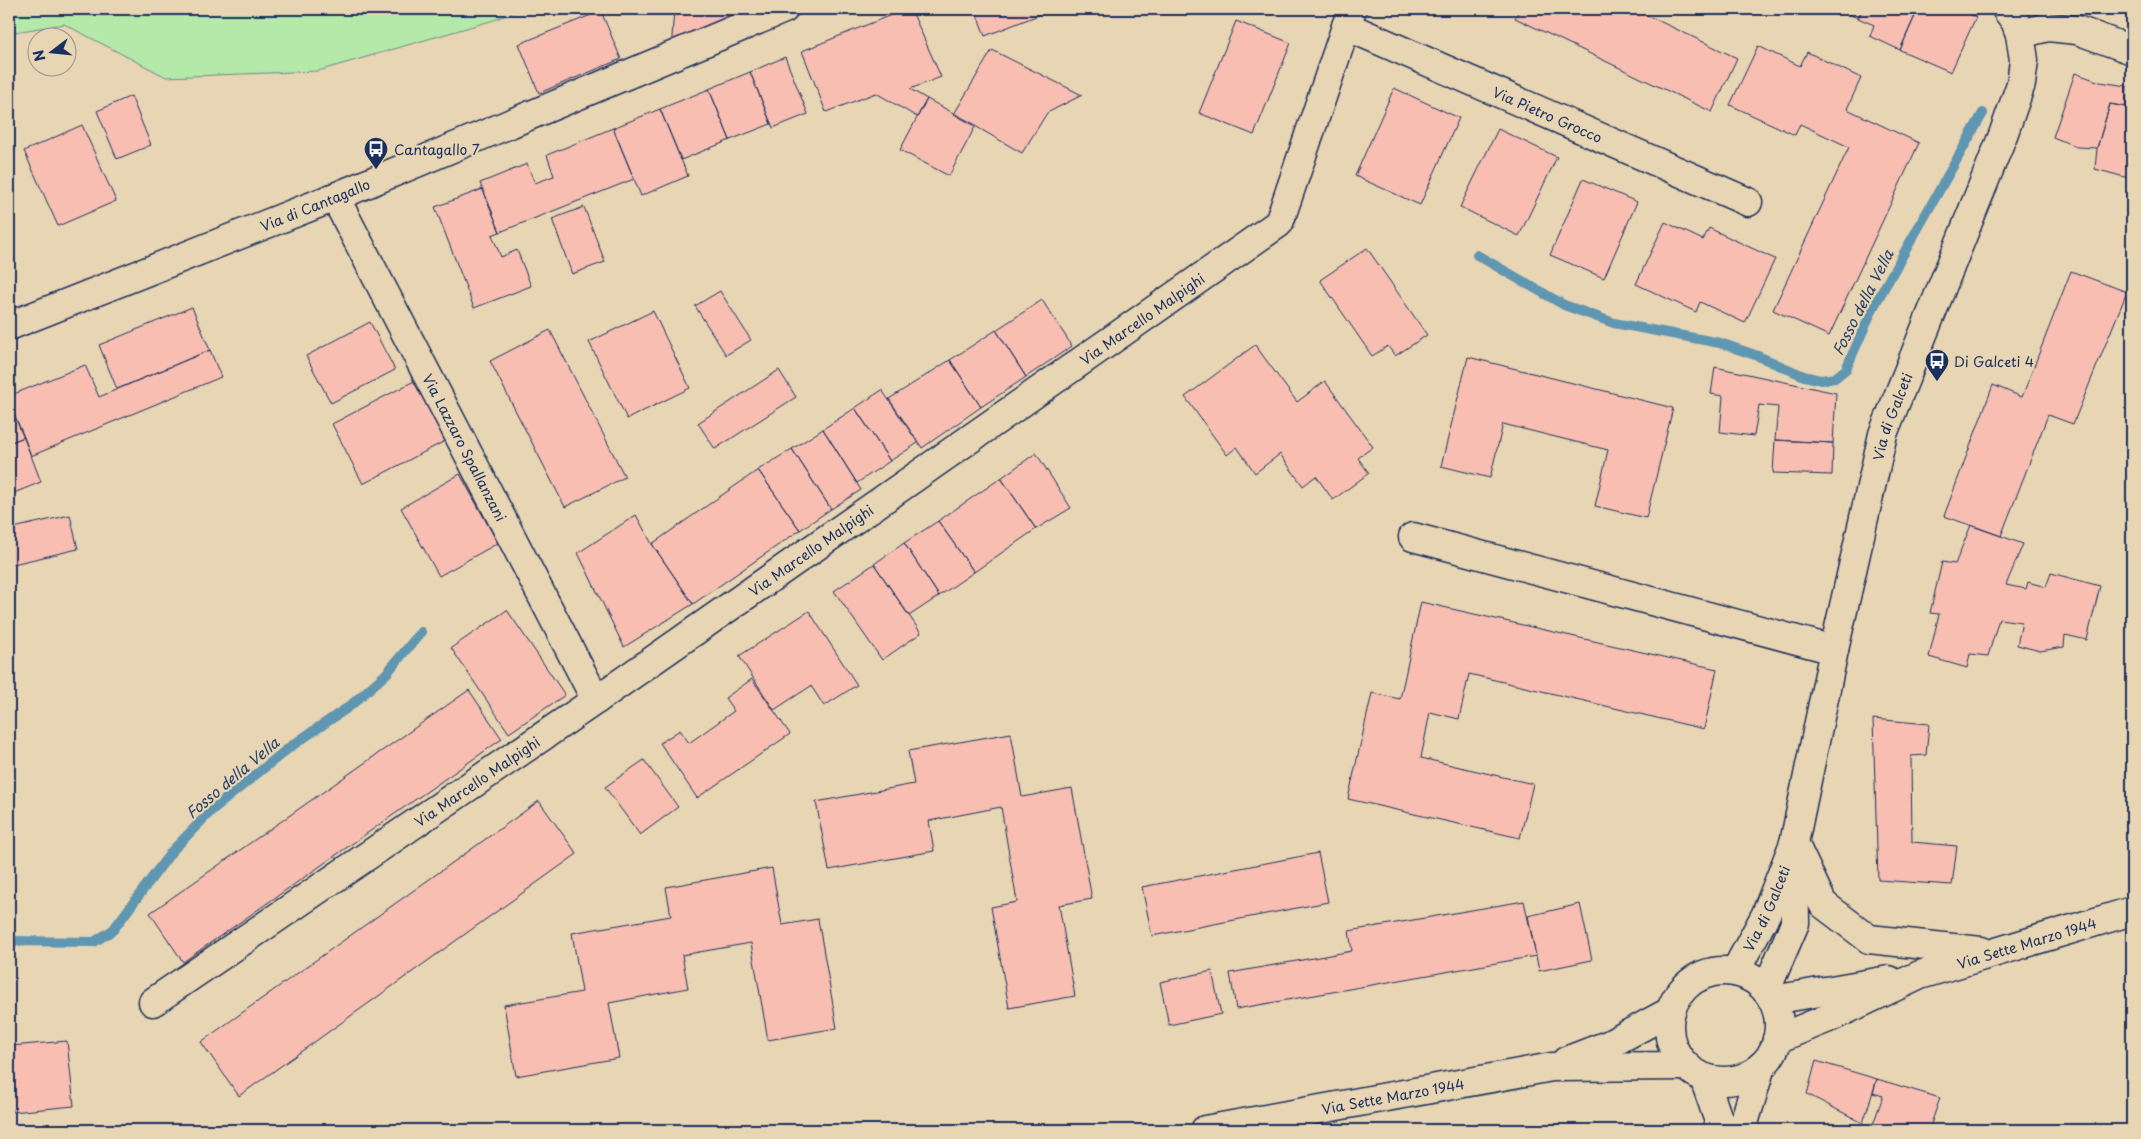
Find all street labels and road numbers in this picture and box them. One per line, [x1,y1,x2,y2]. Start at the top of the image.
street label: Via Pietro Grocco [1489,81,1606,148]
street label: Via di Cantagallo [257,173,373,236]
street label: Via Marcello Malpighi [1075,268,1209,370]
street label: Via di Galceti [1867,369,1917,462]
street label: Via Lazzaro Spallanzani [418,370,512,525]
street label: Via Marcello Malpighi [744,499,877,601]
street label: Via Marcello Malpighi [410,731,544,832]
street label: Via di Galceti [1737,862,1795,955]
street label: Via Sette Marzo 1944 [1954,912,2099,974]
street label: Via Sette Marzo 1944 [1320,1073,1466,1119]

